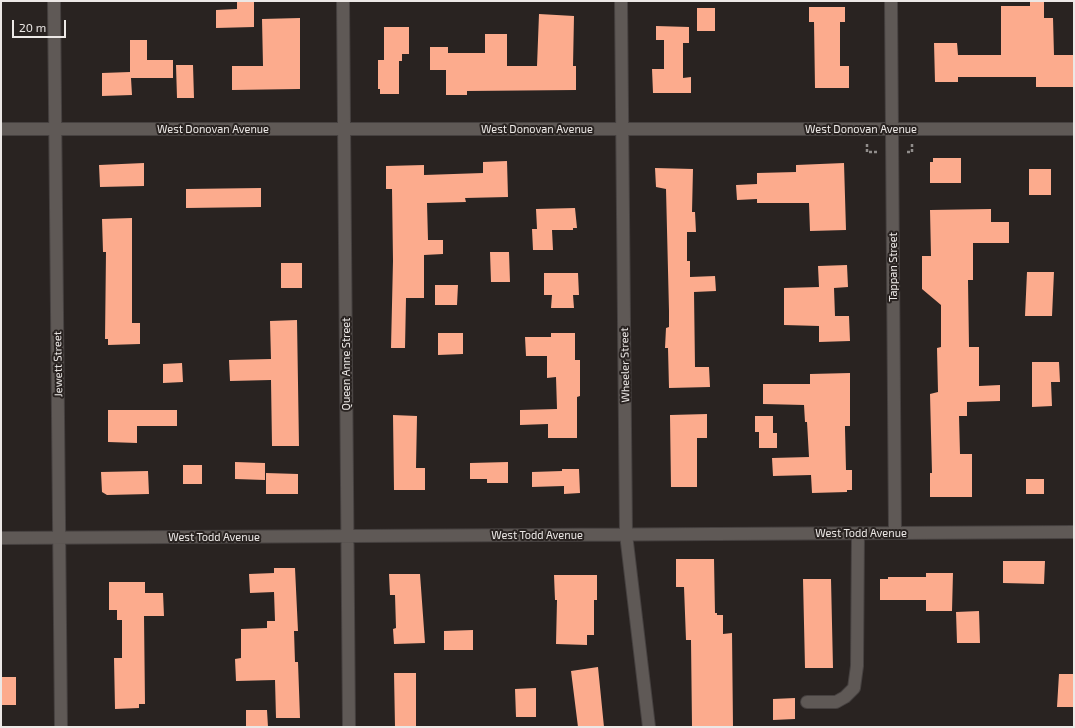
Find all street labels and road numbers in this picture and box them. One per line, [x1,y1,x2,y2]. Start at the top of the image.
street label: West Donovan Avenue [157,122,269,136]
street label: West Donovan Avenue [481,122,593,136]
street label: West Donovan Avenue [805,122,917,136]
street label: Tappan Street [886,232,900,302]
street label: Queen Anne Street [339,318,353,410]
street label: Wheeler Street [618,327,632,403]
street label: Jewett Street [51,331,65,397]
street label: West Todd Avenue [815,526,907,540]
street label: West Todd Avenue [491,528,583,542]
street label: West Todd Avenue [168,530,260,544]

